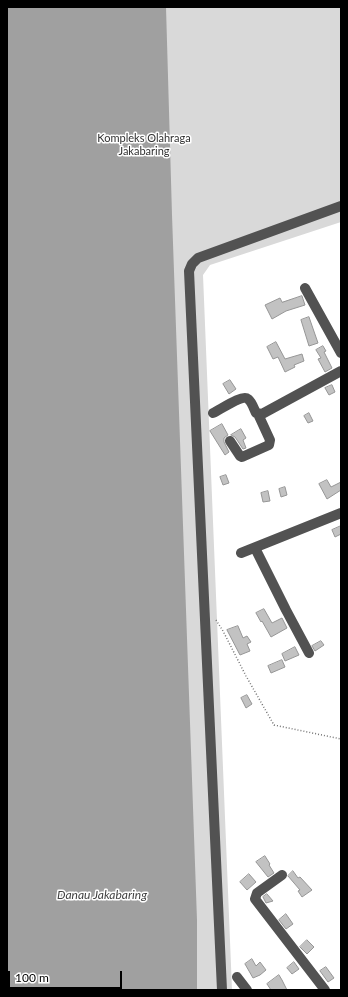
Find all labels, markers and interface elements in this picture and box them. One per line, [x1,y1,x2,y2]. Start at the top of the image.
park label: Kompleks Olahraga Jakabaring [97,131,191,157]
water label: Danau Jakabaring [57,888,147,902]
scale bar [10,963,124,989]
text: 100 m [15,970,49,985]

